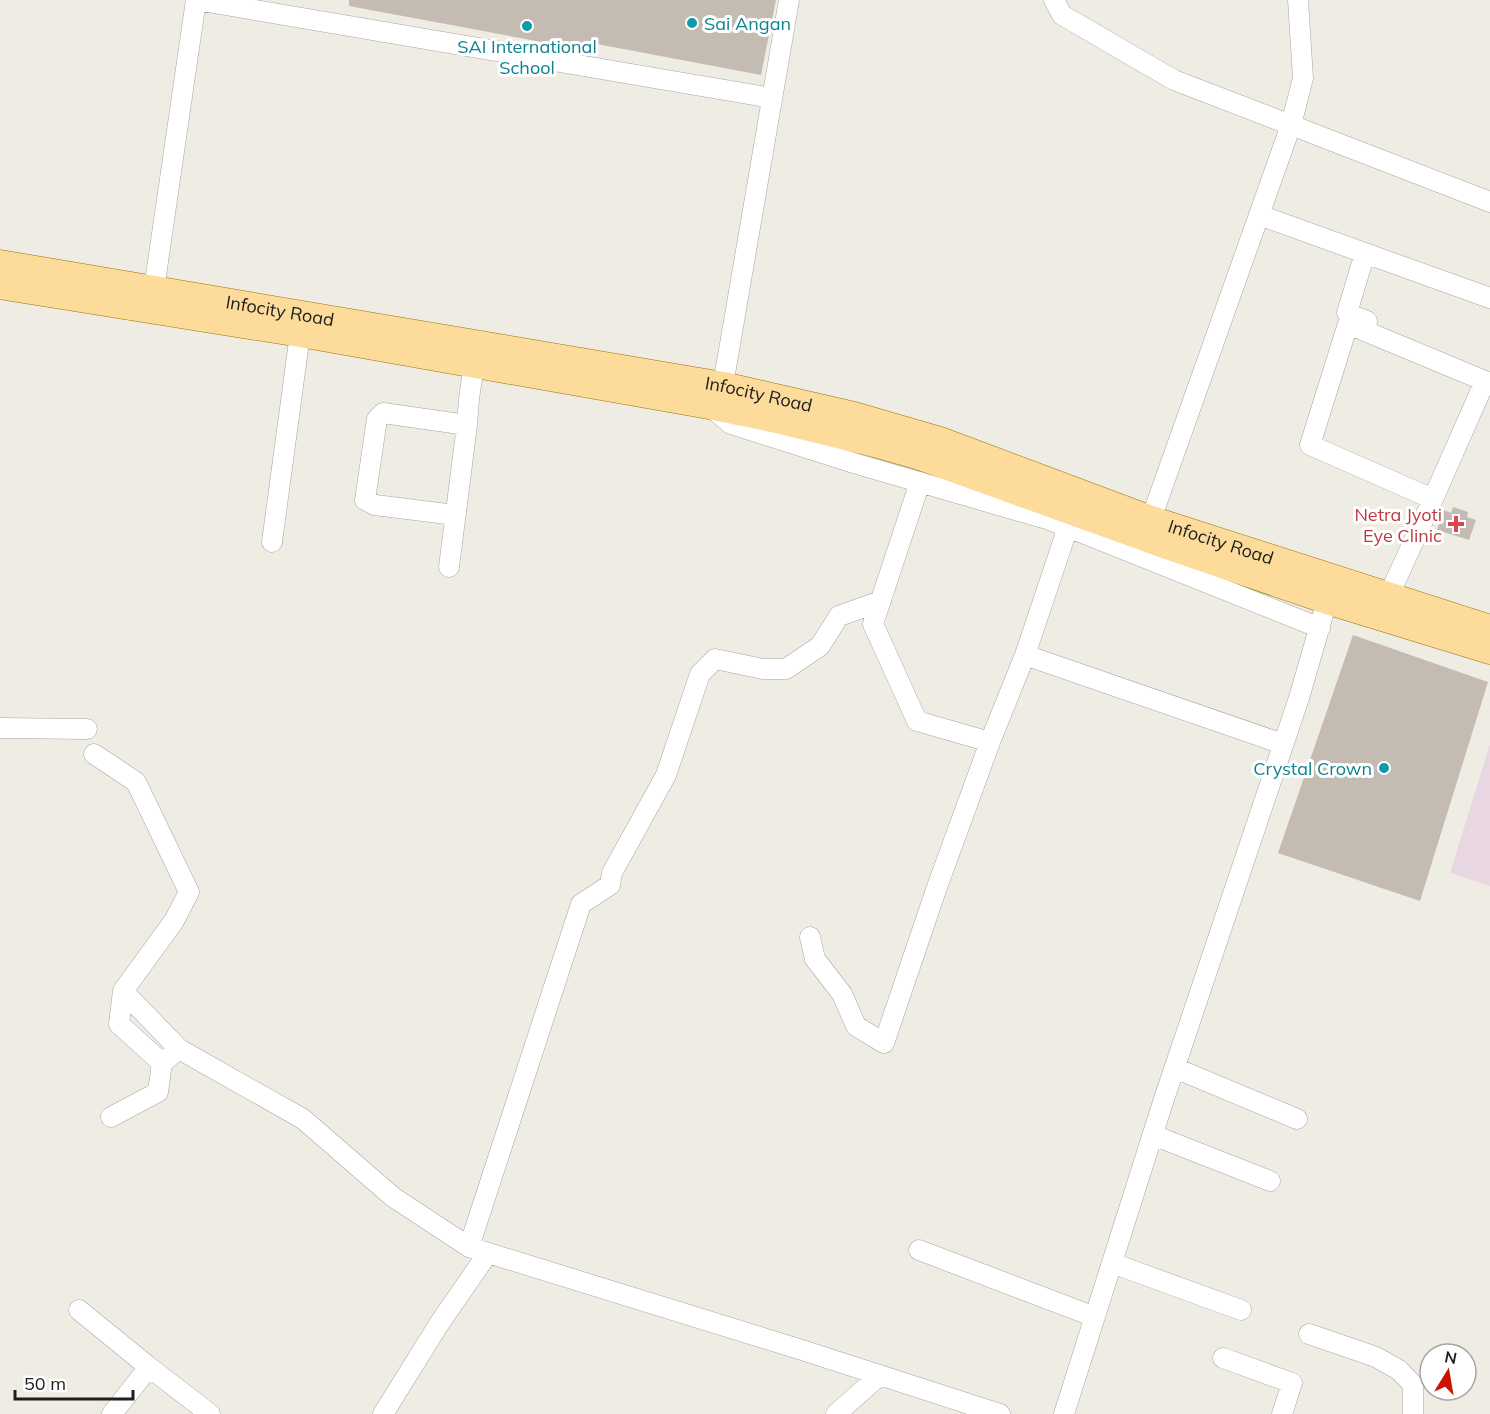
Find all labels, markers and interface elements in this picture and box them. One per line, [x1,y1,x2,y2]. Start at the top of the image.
place label: Sai Angan [704,12,791,35]
marker: Sai Angan [685,16,699,30]
marker: SAI International School [520,19,534,33]
place label: SAI International School [457,35,597,79]
street label: Infocity Road [224,290,336,331]
street label: Infocity Road [703,371,815,417]
place label: Netra Jyoti Eye Clinic [1354,503,1442,547]
street label: Infocity Road [1165,514,1277,569]
marker: Netra Jyoti Eye Clinic [1447,515,1465,533]
place label: Crystal Crown [1253,757,1372,780]
marker: Crystal Crown [1377,761,1391,775]
north arrow [1418,1342,1478,1402]
text: N [1443,1346,1459,1368]
scale bar [15,1363,134,1401]
text: 50 m [24,1372,66,1395]

